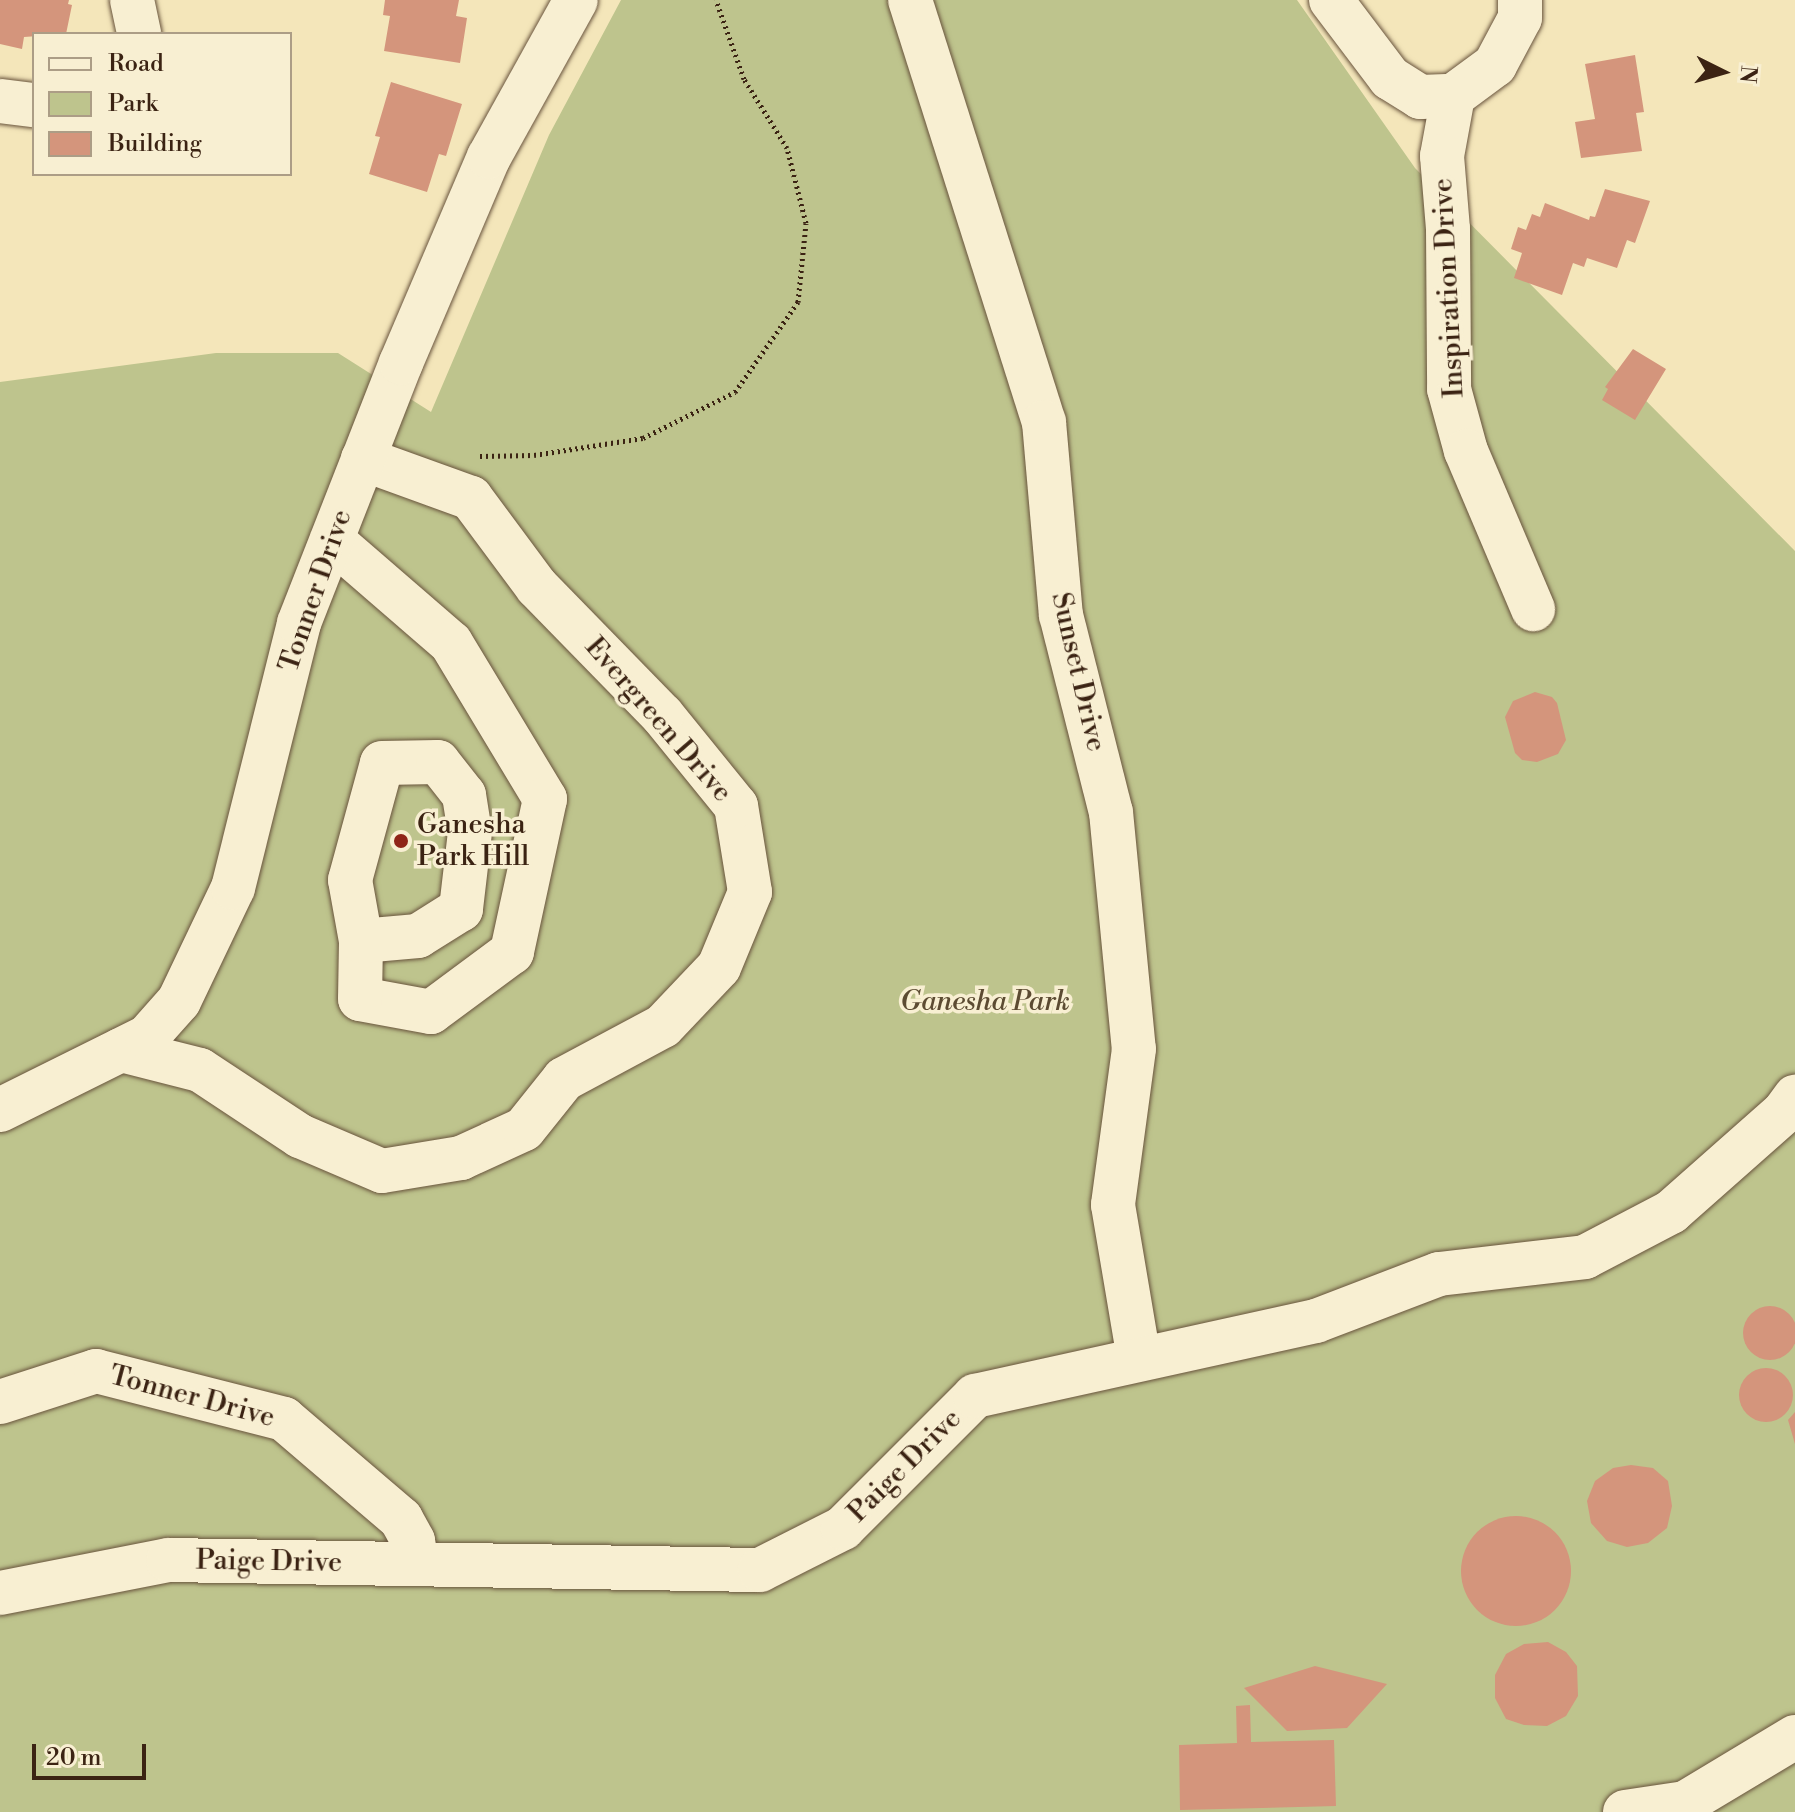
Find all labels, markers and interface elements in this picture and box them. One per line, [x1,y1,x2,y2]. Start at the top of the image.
legend [32,32,292,176]
north arrow [1683,32,1763,112]
text: Road [108,49,164,79]
text: N [1733,64,1762,84]
text: Park [108,89,158,119]
text: Building [108,129,202,159]
street label: Inspiration Drive [1426,177,1472,399]
street label: Tonner Drive [273,505,359,677]
street label: Sunset Drive [1043,589,1113,755]
street label: Evergreen Drive [577,631,739,809]
place label: Ganesha Park Hill [417,808,529,874]
marker: Ganesha Park Hill [392,832,410,850]
park label: Ganesha Park [900,985,1070,1019]
street label: Tonner Drive [106,1359,278,1435]
street label: Paige Drive [841,1402,969,1530]
street label: Paige Drive [195,1544,343,1580]
scale bar [36,1728,150,1778]
text: 20 m [46,1743,102,1773]

